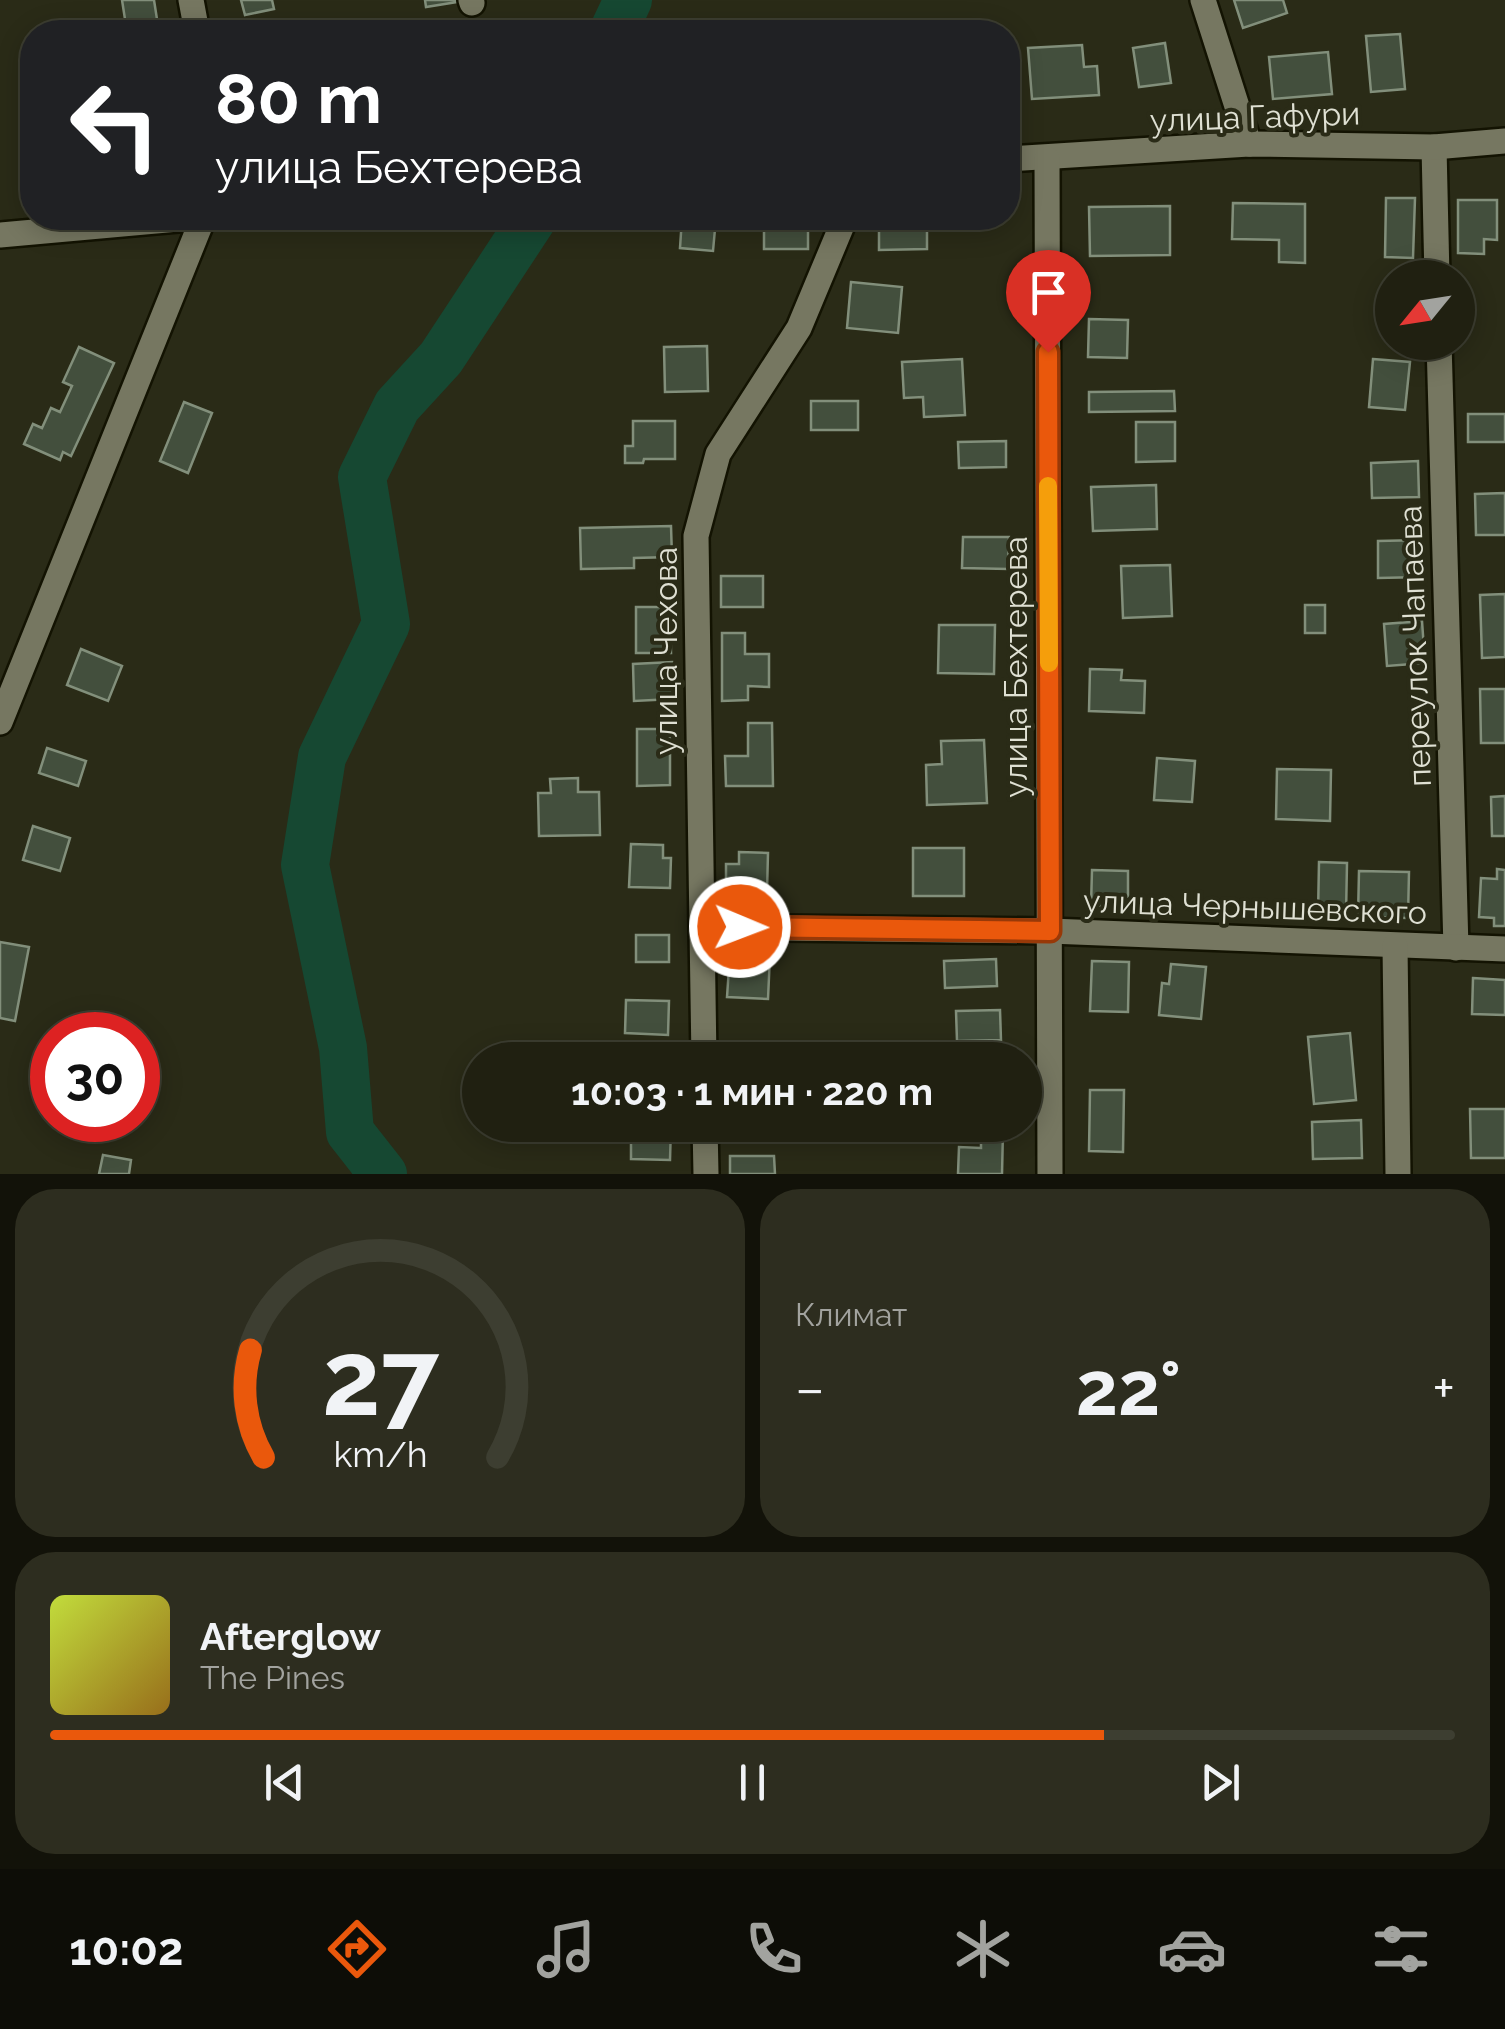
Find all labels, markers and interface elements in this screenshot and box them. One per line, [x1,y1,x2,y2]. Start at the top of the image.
text: 80 m [215,57,382,139]
icon: left [50,60,180,190]
street label: улица Гафури [1149,94,1361,139]
text: улица Бехтерева [215,141,583,194]
pin [1006,250,1091,353]
north arrow [1375,260,1475,360]
map controls [1375,260,1475,360]
icon: arrive [1021,265,1076,320]
street label: переулок Чапаева [1391,505,1438,787]
street label: улица Бехтерева [997,536,1034,798]
street label: улица Чехова [647,547,684,755]
position arrow [688,875,792,979]
street label: улица Чернышевского [1082,882,1428,931]
speed limit sign: 30 [30,1012,160,1142]
text: 10:03 · 1 мин · 220 m [571,1069,933,1114]
text: Климат [795,1296,907,1333]
text: 27 [321,1317,439,1439]
text: 22° [1076,1344,1181,1433]
text: − [795,1356,825,1421]
text: + [1432,1356,1455,1421]
text: km/h [333,1433,427,1475]
text: Afterglow [200,1614,381,1659]
text: The Pines [200,1659,345,1696]
icon: previous [257,1755,312,1810]
icon: pause [725,1755,780,1810]
icon: next [1193,1755,1248,1810]
icon: directions [322,1914,392,1984]
icon: music [531,1914,601,1984]
icon: phone [739,1914,809,1984]
icon: climate [948,1914,1018,1984]
icon: car [1157,1914,1227,1984]
icon: filters [1366,1914,1436,1984]
text: 10:02 [69,1923,183,1976]

